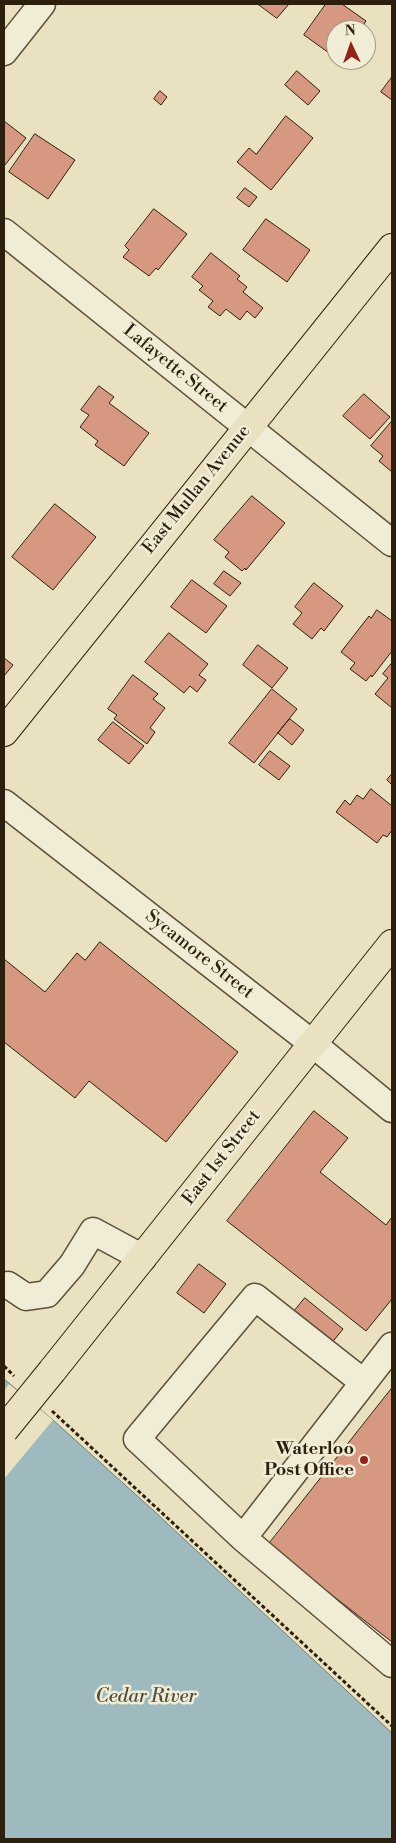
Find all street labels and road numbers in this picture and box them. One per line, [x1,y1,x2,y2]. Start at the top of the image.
street label: Lafayette Street [118,320,232,418]
street label: East Mullan Avenue [138,421,256,559]
street label: Sycamore Street [140,906,258,1004]
street label: East 1st Street [178,1106,266,1210]

